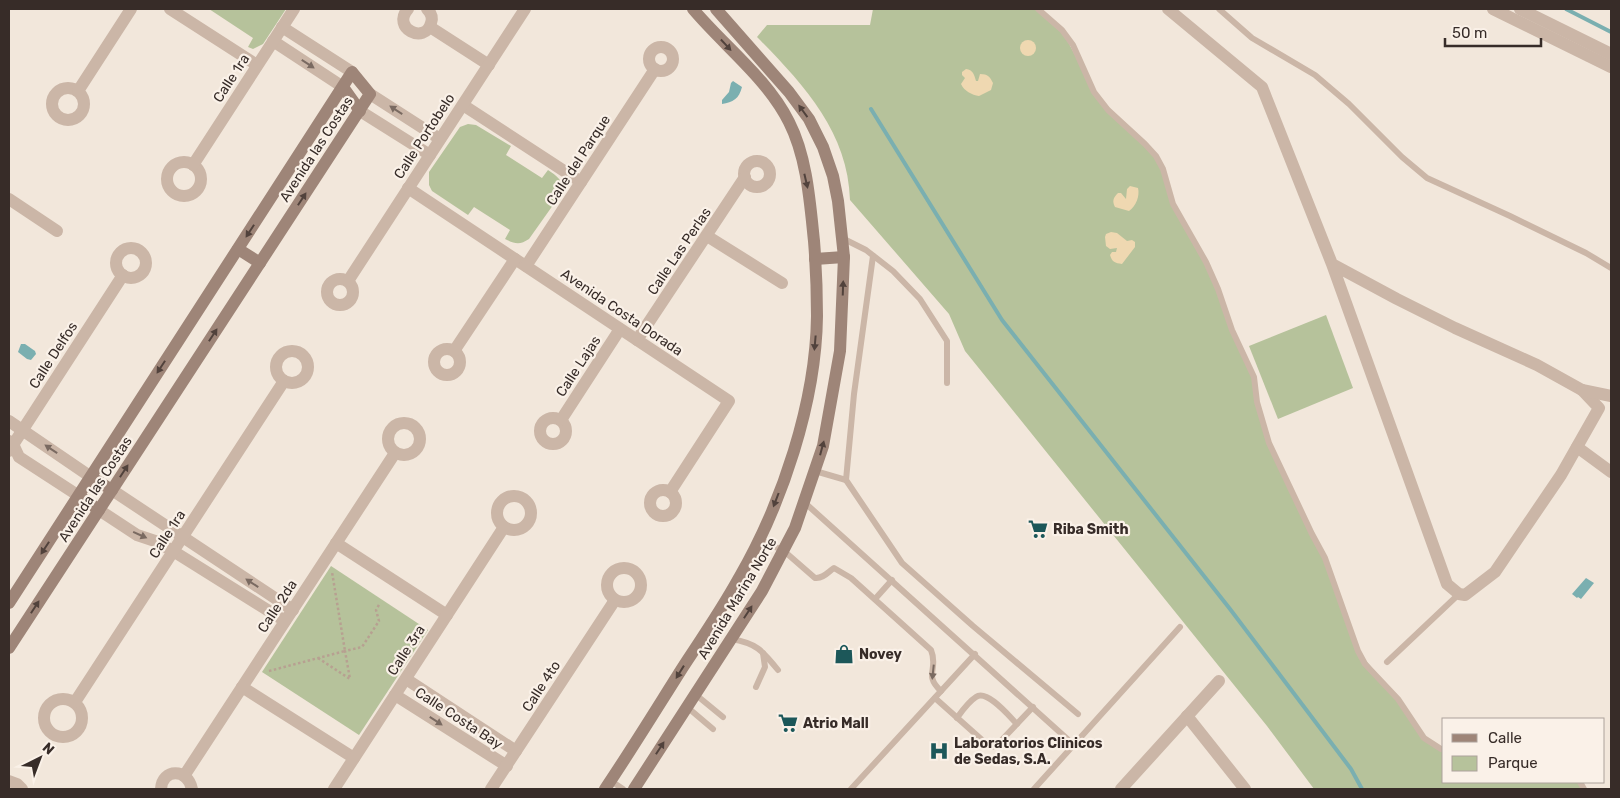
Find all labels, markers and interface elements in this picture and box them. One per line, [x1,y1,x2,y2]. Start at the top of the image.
scale bar [1445,15,1541,47]
text: 50 m [1452,24,1487,42]
one-way arrow [720,38,732,50]
street label: Calle 1ra [210,51,253,106]
one-way arrow [301,59,315,68]
street label: Calle Portobelo [390,90,458,182]
street label: Avenida las Costas [276,93,357,205]
one-way arrow [798,104,808,118]
one-way arrow [389,105,402,115]
street label: Calle del Parque [543,112,614,209]
one-way arrow [802,174,810,189]
one-way arrow [297,192,307,206]
street label: Calle Las Perlas [644,204,715,298]
one-way arrow [245,224,254,238]
street label: Avenida Costa Dorada [558,265,686,360]
one-way arrow [839,280,847,296]
street label: Calle Delfos [25,319,81,392]
one-way arrow [208,329,218,342]
street label: Calle Lajas [552,333,604,400]
one-way arrow [811,335,819,351]
one-way arrow [157,361,166,374]
street label: Avenida las Costas [55,433,136,545]
one-way arrow [818,441,826,456]
one-way arrow [44,444,57,454]
one-way arrow [119,465,129,478]
one-way arrow [772,493,780,507]
street label: Calle 1ra [146,507,189,562]
supermarket icon: Riba Smith [1027,518,1049,540]
place label: Riba Smith [1053,521,1129,538]
one-way arrow [133,532,147,540]
street label: Avenida Marina Norte [694,534,781,662]
one-way arrow [40,541,50,555]
street label: Calle 2da [254,577,301,636]
one-way arrow [245,578,259,588]
one-way arrow [31,601,40,614]
one-way arrow [744,605,753,618]
street label: Calle 3ra [384,622,429,679]
shop icon: Novey [833,643,855,665]
place label: Novey [859,646,902,663]
street label: Calle 4to [519,658,564,715]
one-way arrow [675,665,685,678]
one-way arrow [929,665,937,681]
street label: Calle Costa Bay [412,684,506,753]
supermarket icon: Atrio Mall [777,712,799,734]
place label: Atrio Mall [803,715,869,732]
one-way arrow [430,716,443,726]
legend [1442,718,1605,783]
text: Calle [1488,729,1522,747]
north arrow [15,733,65,783]
place label: Laboratorios Clinicos de Sedas, S.A. [954,735,1103,768]
text: N [39,739,58,758]
hospital icon: Laboratorios Clinicos de Sedas, S.A. [928,740,950,762]
one-way arrow [655,742,665,755]
text: Parque [1488,754,1538,772]

